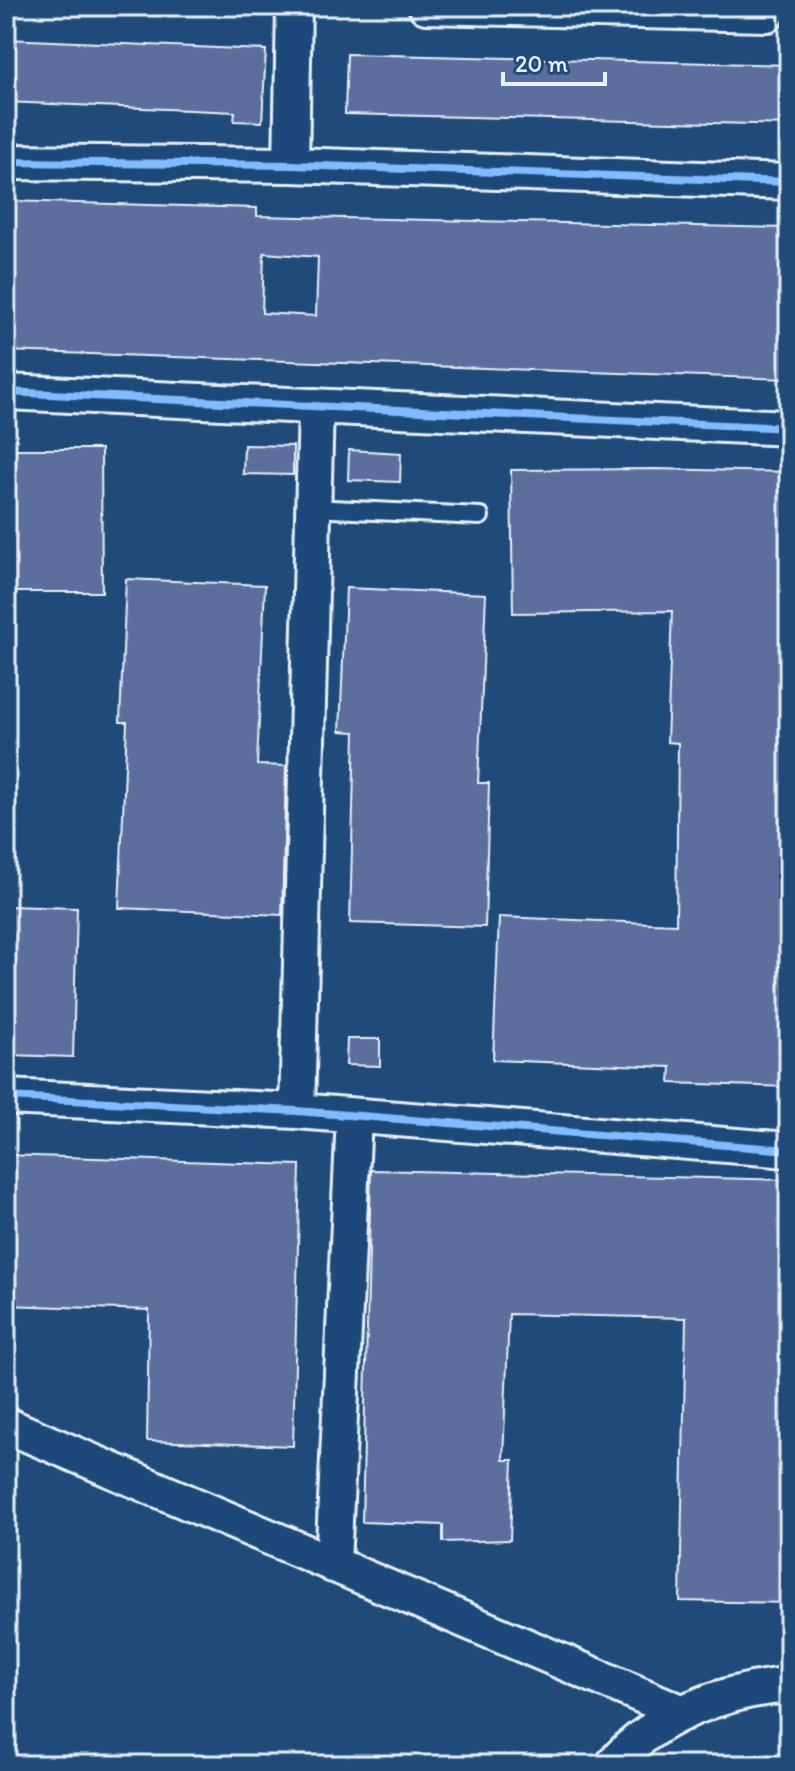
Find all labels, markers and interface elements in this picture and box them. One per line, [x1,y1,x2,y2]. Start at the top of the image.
scale bar [503,36,605,86]
text: 20 m [515,49,568,78]

